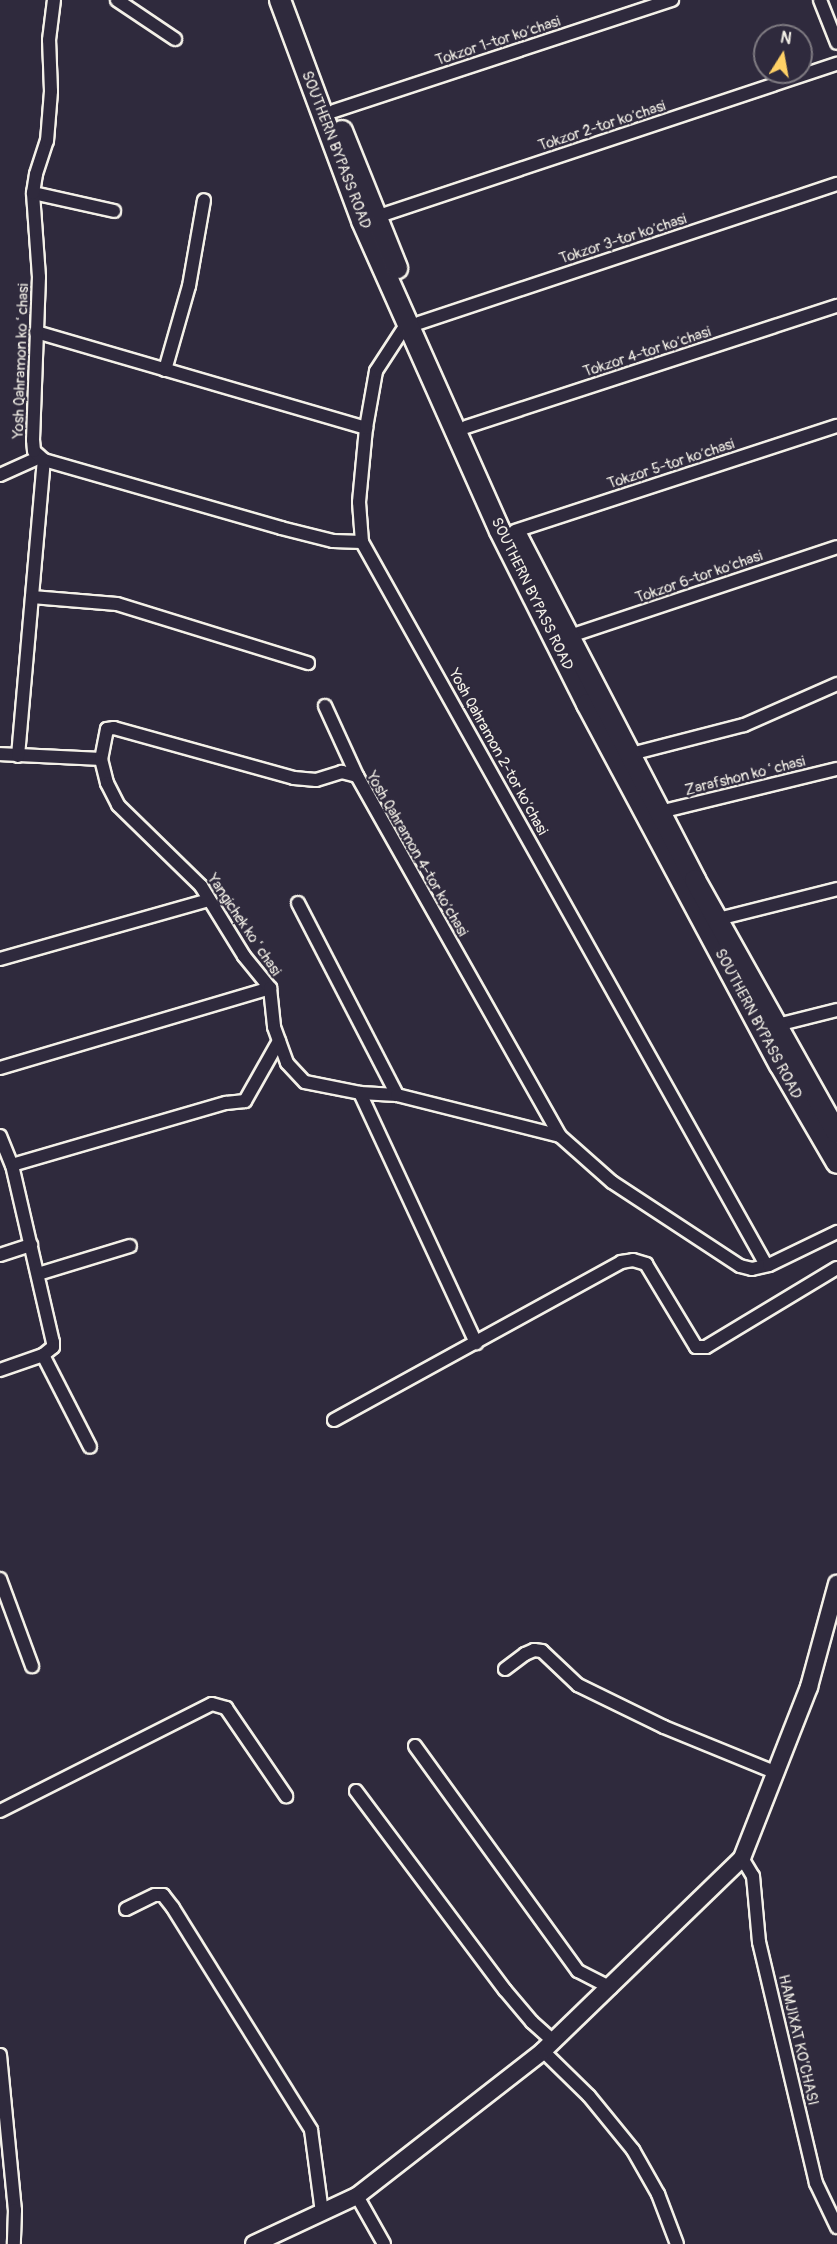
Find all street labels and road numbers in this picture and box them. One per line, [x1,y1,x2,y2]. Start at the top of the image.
street label: Tokzor 1-tor koʼchasi [433,12,563,70]
street label: SOUTHERN BYPASS ROAD [298,69,374,231]
street label: Tokzor 2-tor koʼchasi [536,97,668,155]
street label: Tokzor 3-tor koʼchasi [557,210,689,268]
street label: Yosh Qahramon koʻchasi [9,283,33,439]
street label: Tokzor 4-tor koʼchasi [581,323,713,381]
street label: Tokzor 5-tor koʼchasi [605,435,737,493]
street label: SOUTHERN BYPASS ROAD [487,515,577,673]
street label: Tokzor 6-tor koʼchasi [633,547,765,607]
street label: Yosh Qahramon 2-tor koʼchasi [445,666,551,838]
street label: Zarafshon koʻchasi [683,752,807,800]
street label: Yosh Qahramon 4-tor koʼchasi [362,768,472,940]
street label: Yangichek koʻchasi [203,871,285,979]
street label: SOUTHERN BYPASS ROAD [711,946,805,1102]
street label: HAMJIXAT KO’CHASI [774,1973,822,2107]

